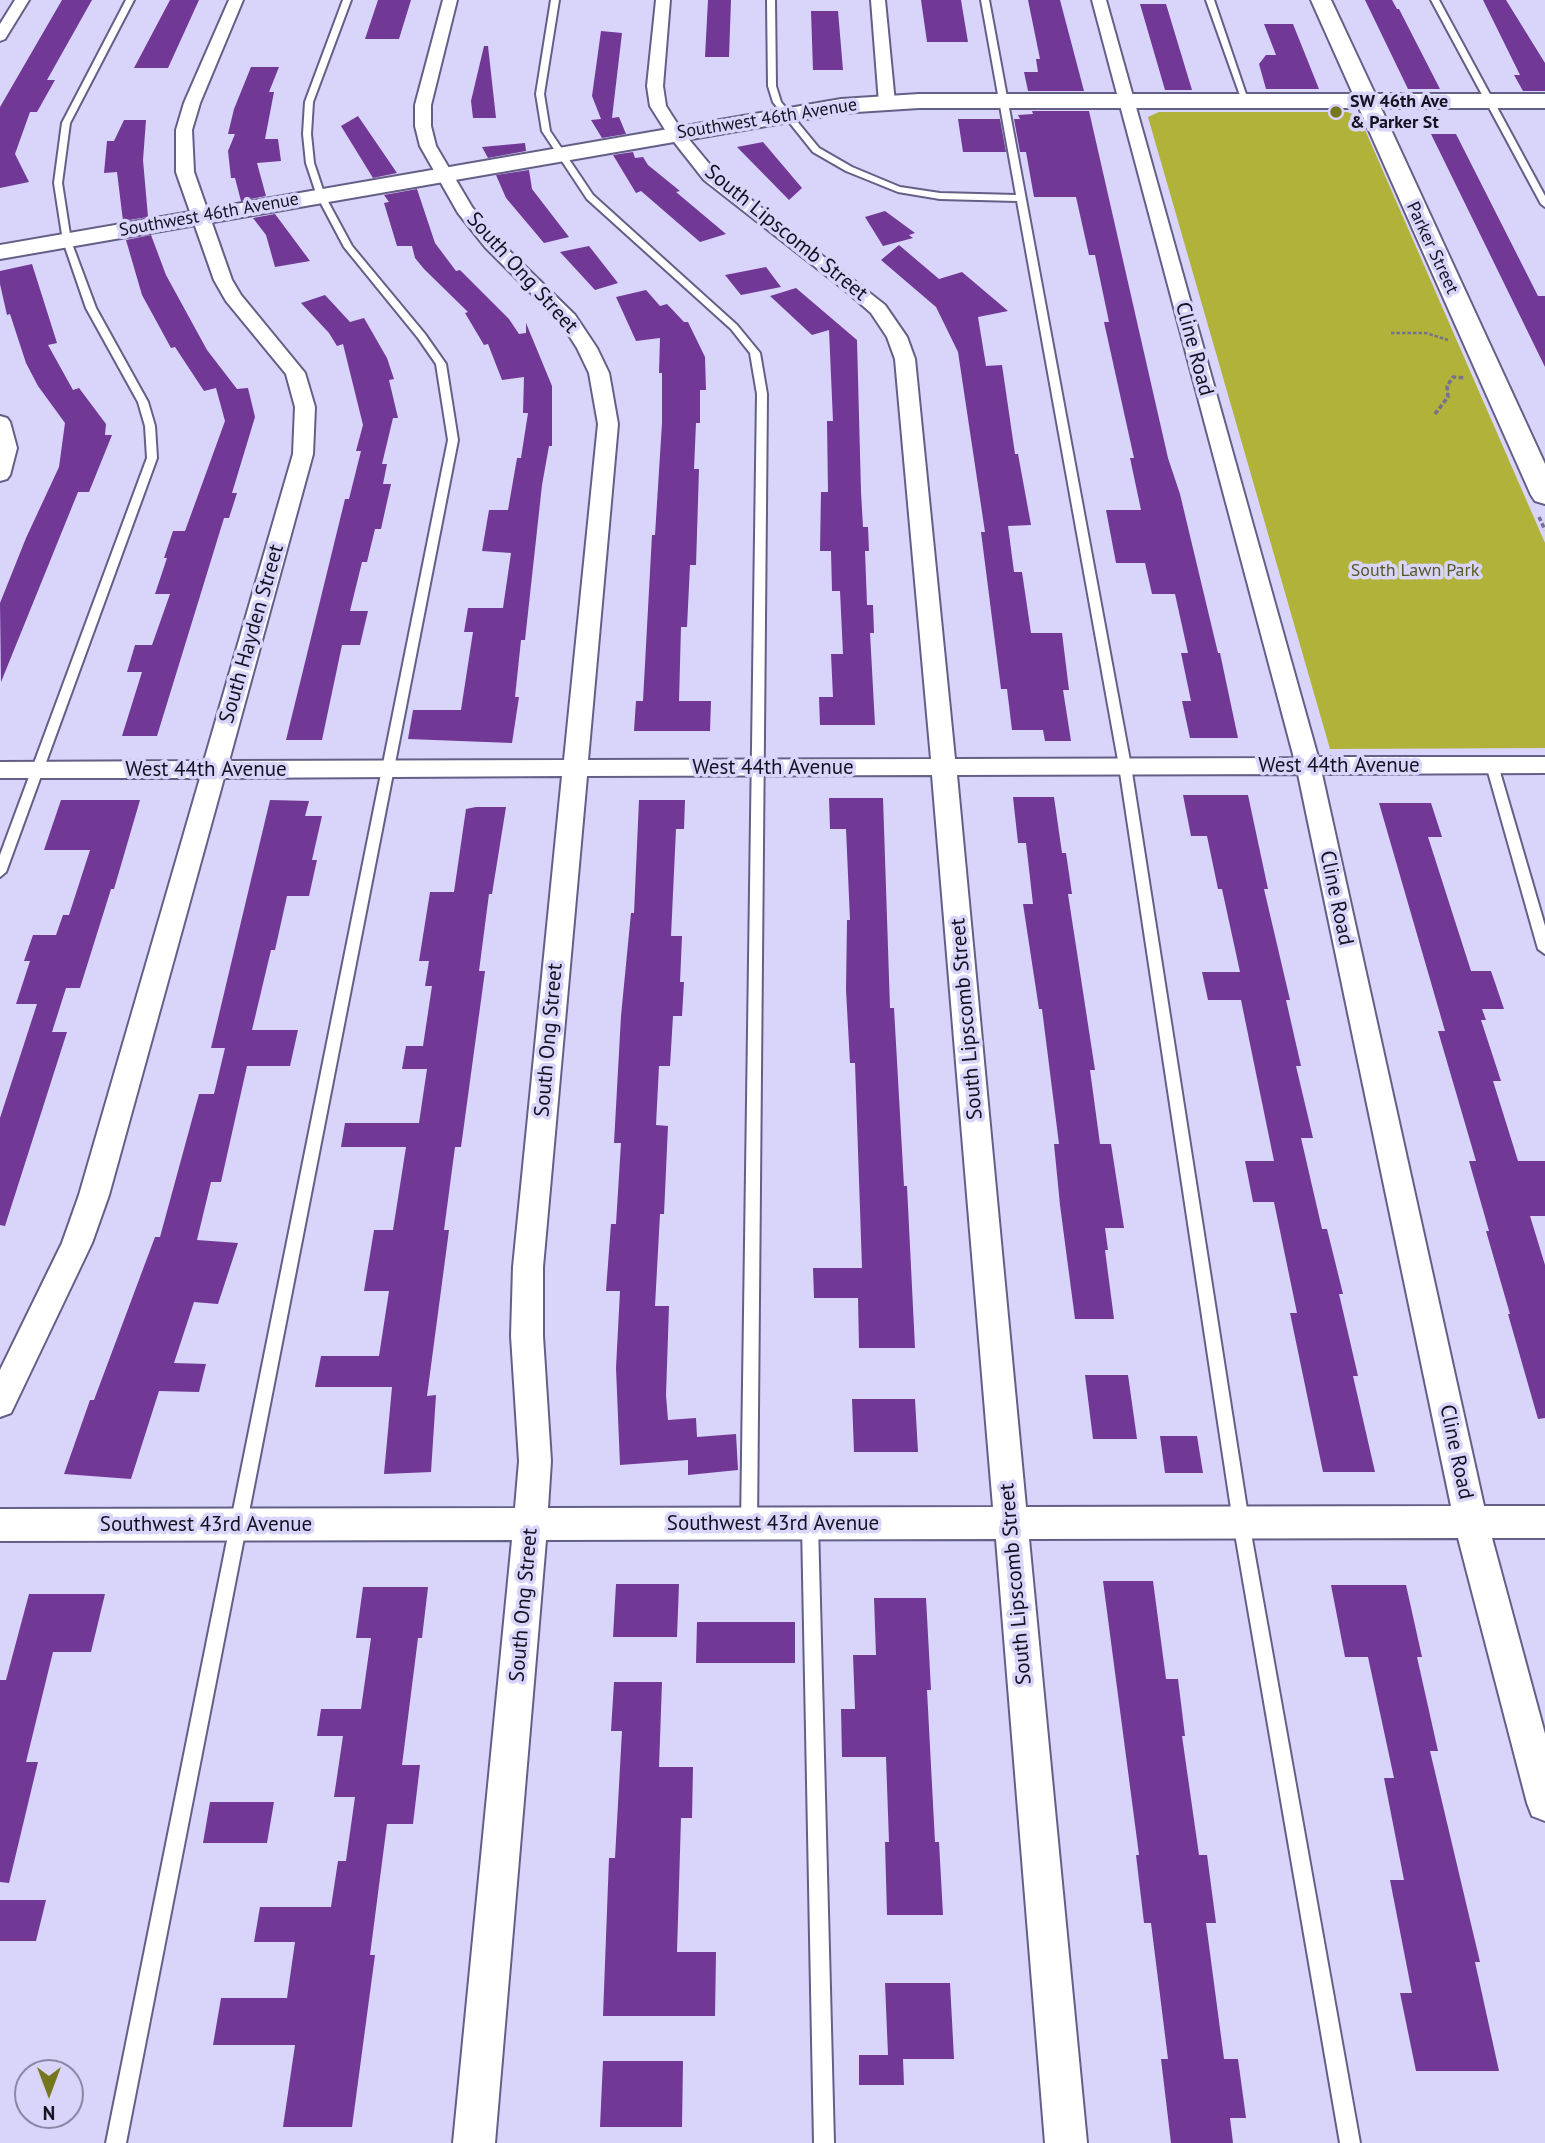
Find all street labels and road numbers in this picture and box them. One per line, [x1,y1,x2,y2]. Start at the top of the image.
street label: Southwest 46th Avenue [675,94,859,144]
street label: South Lipscomb Street [699,159,873,307]
street label: Southwest 46th Avenue [117,189,301,241]
street label: Parker Street [1401,199,1463,297]
street label: South Ong Street [461,207,583,339]
street label: Cline Road [1169,299,1219,399]
street label: South Hayden Street [214,542,290,726]
street label: West 44th Avenue [1258,753,1420,779]
street label: West 44th Avenue [692,755,854,781]
street label: West 44th Avenue [125,757,287,783]
street label: Cline Road [1314,848,1358,948]
street label: South Lipscomb Street [946,917,988,1121]
street label: South Ong Street [530,962,568,1118]
street label: Cline Road [1434,1402,1478,1502]
street label: South Lipscomb Street [995,1482,1037,1686]
street label: Southwest 43rd Avenue [667,1511,879,1537]
street label: Southwest 43rd Avenue [100,1512,312,1538]
street label: South Ong Street [505,1527,543,1683]

